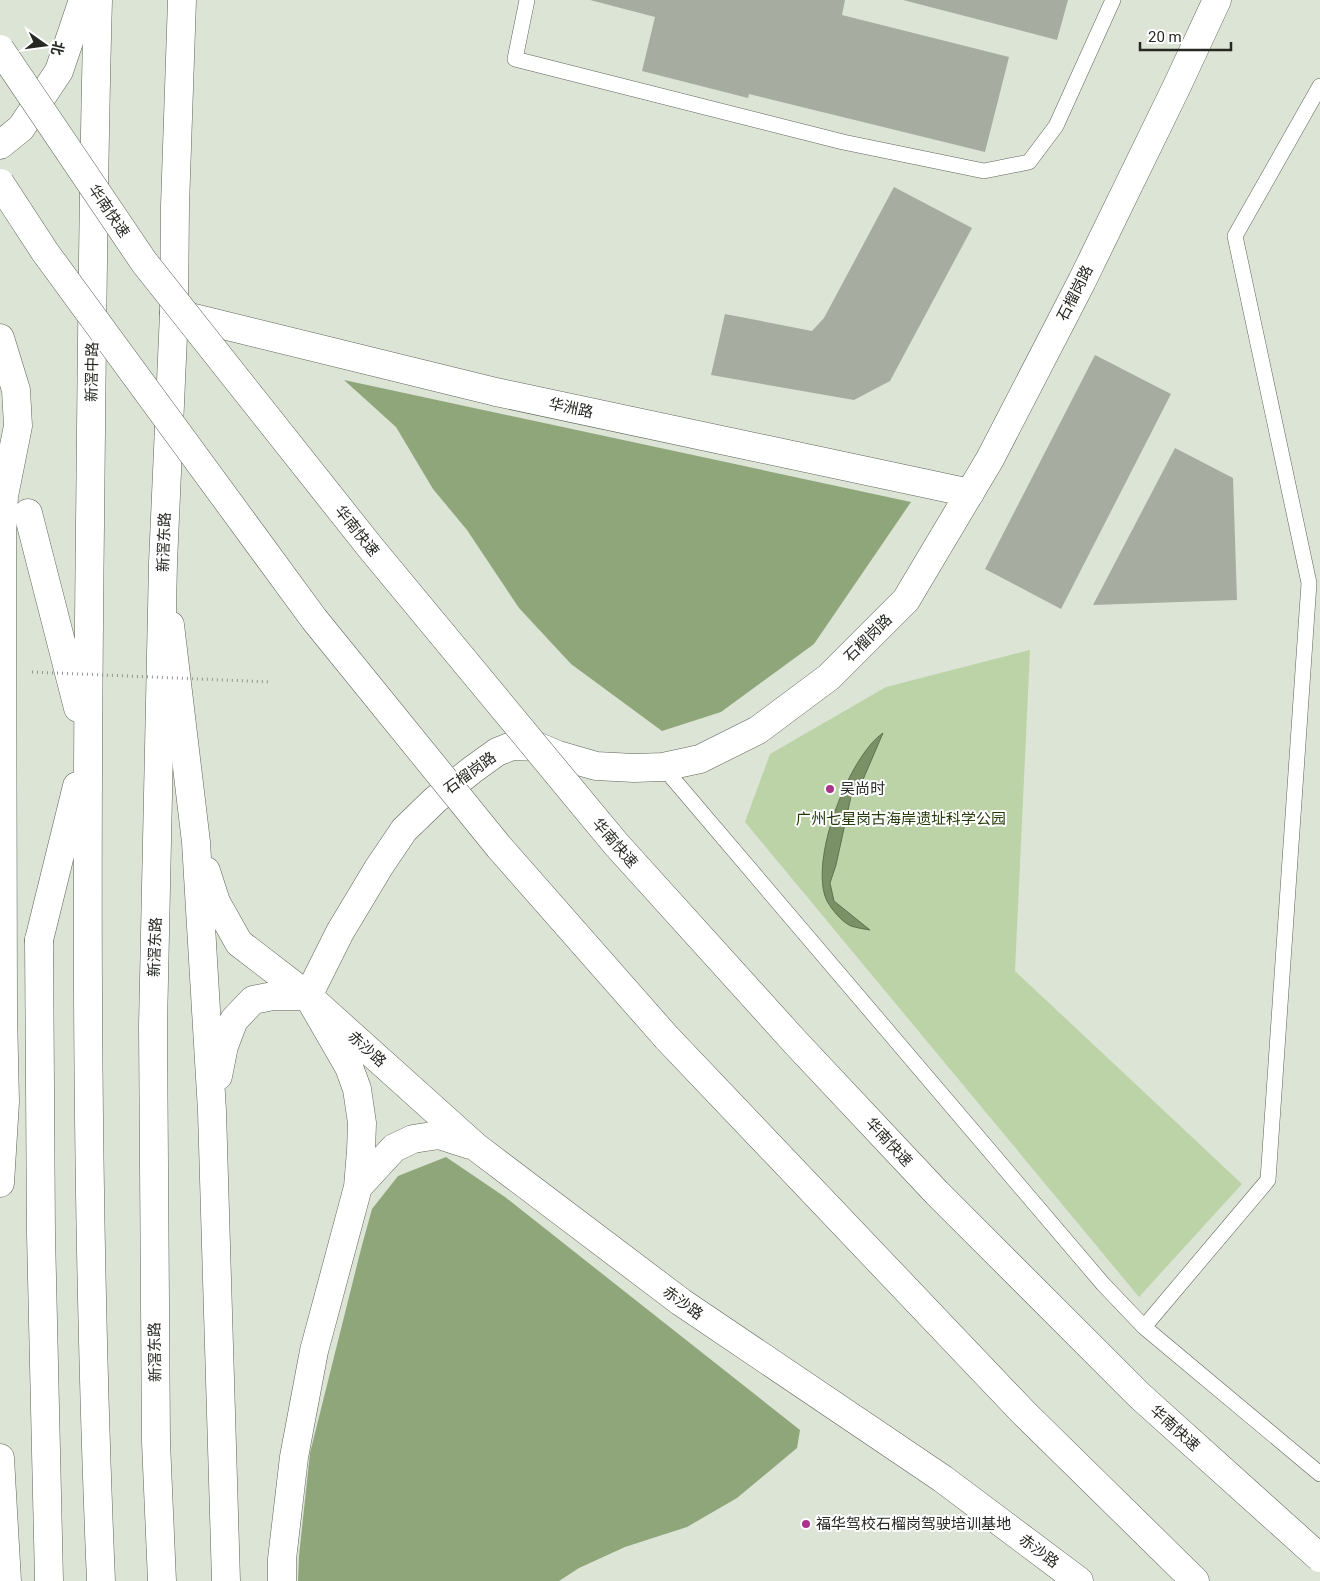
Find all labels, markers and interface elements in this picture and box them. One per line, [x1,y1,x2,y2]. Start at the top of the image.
north arrow [20,20,70,70]
scale bar [1140,20,1231,52]
text: 20 m [1148,28,1182,46]
text: 北 [48,39,67,57]
street label: 华南快速 [85,181,133,241]
street label: 石榴岗路 [1053,262,1097,324]
street label: 新滘中路 [82,342,102,402]
street label: 华洲路 [547,395,595,421]
street label: 华南快速 [331,502,383,560]
street label: 新滘东路 [154,512,174,572]
street label: 石榴岗路 [840,610,896,666]
street label: 石榴岗路 [440,748,500,798]
place label: 吴尚时 [840,780,885,798]
marker: 吴尚时 [824,783,836,795]
park label: 广州七星岗古海岸遗址科学公园 [796,810,1006,828]
street label: 华南快速 [589,814,641,872]
street label: 新滘东路 [145,917,165,977]
street label: 赤沙路 [344,1027,390,1071]
street label: 华南快速 [862,1114,916,1170]
street label: 赤沙路 [660,1282,706,1324]
street label: 新滘东路 [145,1322,165,1382]
street label: 华南快速 [1147,1401,1203,1455]
place label: 福华驾校石榴岗驾驶培训基地 [816,1515,1011,1533]
marker: 福华驾校石榴岗驾驶培训基地 [800,1518,812,1530]
street label: 赤沙路 [1016,1530,1062,1572]

